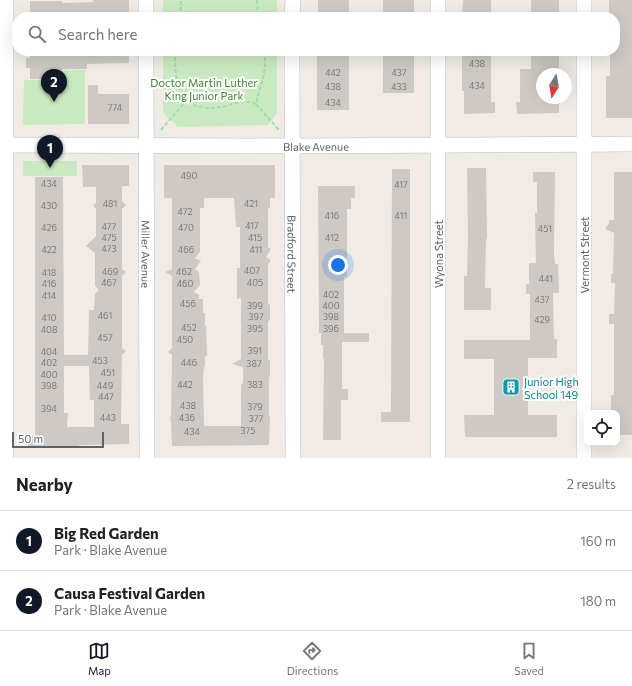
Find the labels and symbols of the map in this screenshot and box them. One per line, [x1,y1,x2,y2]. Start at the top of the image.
house number: 438 [469,58,485,69]
house number: 442 [325,67,341,78]
house number: 437 [391,67,407,78]
north arrow [536,68,572,104]
pin: 2 [41,69,67,102]
park label: Doctor Martin Luther King Junior Park [150,76,258,103]
house number: 434 [469,80,486,91]
house number: 438 [325,81,341,92]
house number: 433 [391,81,407,92]
house number: 434 [325,97,342,108]
house number: 774 [108,102,123,113]
pin: 1 [37,135,63,168]
street label: Blake Avenue [283,139,349,153]
house number: 490 [181,170,197,181]
house number: 434 [41,178,58,189]
house number: 417 [394,179,408,190]
house number: 481 [103,198,117,209]
house number: 421 [244,198,258,209]
house number: 430 [41,200,57,211]
house number: 472 [178,206,192,217]
house number: 416 [325,210,339,221]
house number: 411 [395,210,407,221]
street label: Bradford Street [286,215,299,294]
street label: Vermont Street [578,216,591,294]
street label: Wyona Street [432,219,445,288]
street label: Miller Avenue [140,220,153,288]
house number: 417 [245,220,259,231]
house number: 477 [102,221,117,232]
house number: 426 [41,222,57,233]
house number: 470 [178,222,194,233]
house number: 451 [538,223,552,234]
house number: 475 [101,232,117,243]
house number: 415 [248,232,262,243]
house number: 412 [325,232,339,243]
house number: 473 [101,243,117,254]
house number: 422 [41,244,57,255]
house number: 466 [178,244,194,255]
house number: 411 [250,244,262,255]
your location [328,255,348,275]
house number: 407 [244,265,260,276]
house number: 469 [102,266,118,277]
house number: 462 [176,266,192,277]
house number: 418 [42,267,56,278]
house number: 441 [539,273,553,284]
house number: 467 [101,277,117,288]
house number: 405 [247,277,263,288]
house number: 416 [42,278,56,289]
house number: 460 [177,278,193,289]
house number: 402 [323,289,339,300]
house number: 414 [42,290,57,301]
house number: 437 [534,294,550,305]
house number: 456 [180,298,196,309]
house number: 399 [247,300,263,311]
house number: 400 [322,300,340,311]
house number: 461 [98,310,112,321]
house number: 397 [248,311,264,322]
house number: 398 [323,311,339,322]
house number: 410 [42,312,57,323]
house number: 429 [534,314,550,325]
house number: 452 [181,322,197,333]
house number: 395 [247,323,263,334]
house number: 396 [323,323,339,334]
house number: 408 [41,324,57,335]
house number: 457 [97,332,113,343]
house number: 450 [177,334,193,345]
house number: 391 [248,345,262,356]
house number: 404 [41,346,58,357]
house number: 453 [92,355,108,366]
house number: 402 [41,357,57,368]
house number: 446 [181,357,197,368]
house number: 387 [246,358,262,369]
house number: 451 [101,367,115,378]
house number: 400 [40,369,58,380]
place label: Junior High School 149 [524,375,579,401]
building icon: Junior High School 149 [501,377,521,397]
house number: 442 [177,379,193,390]
house number: 383 [247,379,263,390]
house number: 398 [41,380,57,391]
house number: 449 [97,380,113,391]
house number: 447 [98,391,114,402]
house number: 438 [180,400,196,411]
house number: 379 [247,401,263,412]
house number: 394 [41,403,58,414]
house number: 443 [100,412,116,423]
house number: 436 [179,412,195,423]
house number: 377 [249,413,264,424]
house number: 375 [241,425,256,436]
house number: 434 [184,426,201,437]
scale bar [12,430,104,449]

